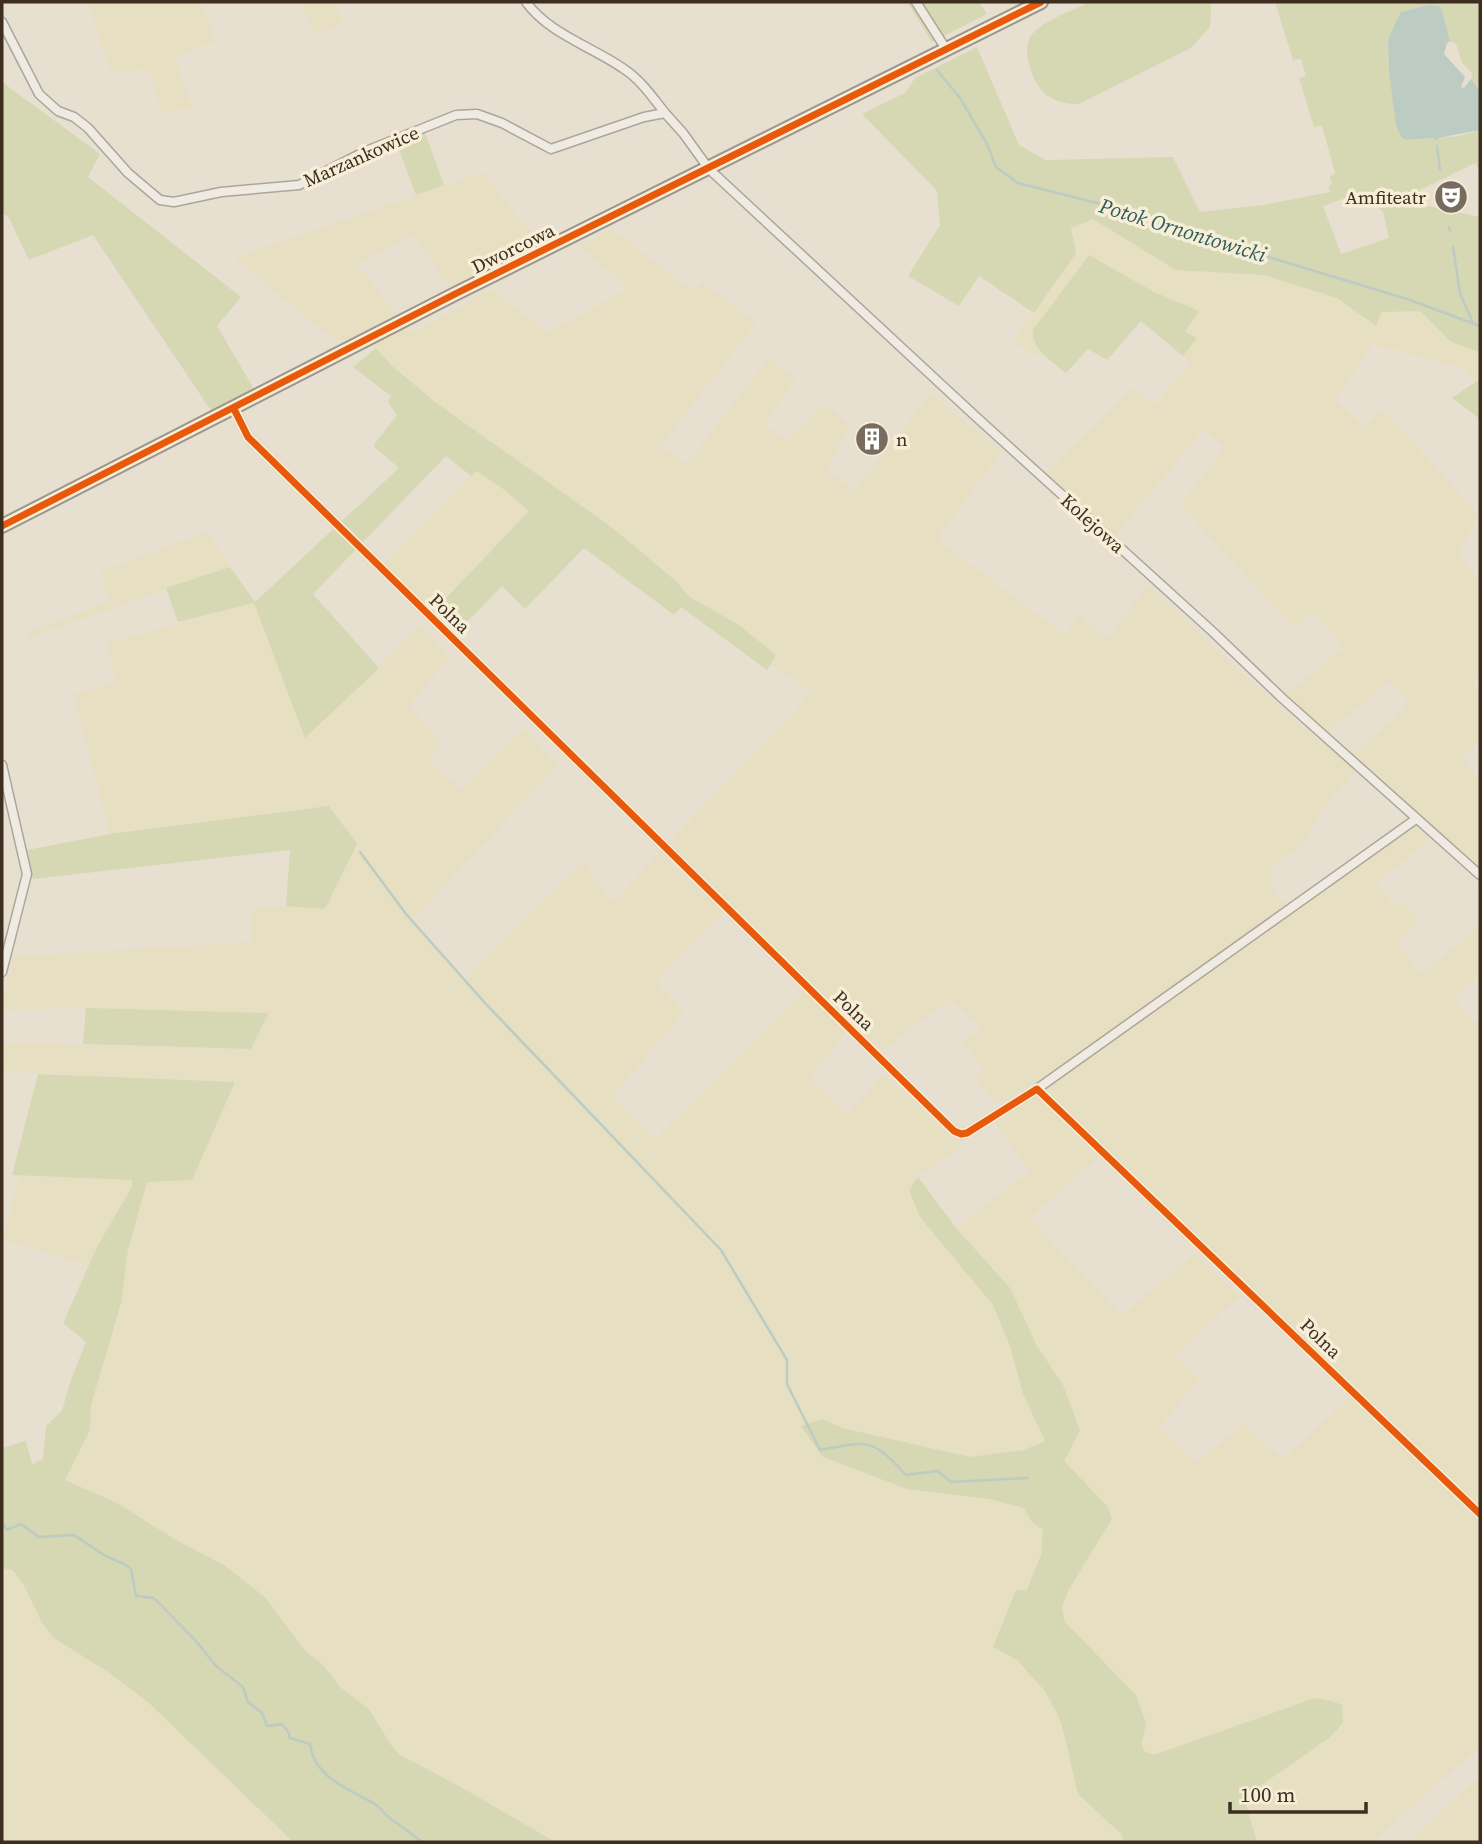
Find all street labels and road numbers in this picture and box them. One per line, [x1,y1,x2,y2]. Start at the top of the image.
street label: Marzankowice [299,119,423,193]
street label: Dworcowa [467,217,559,279]
street label: Kolejowa [1056,487,1131,559]
street label: Polna [424,587,476,639]
street label: Polna [828,984,880,1036]
street label: Polna [1295,1312,1347,1364]

